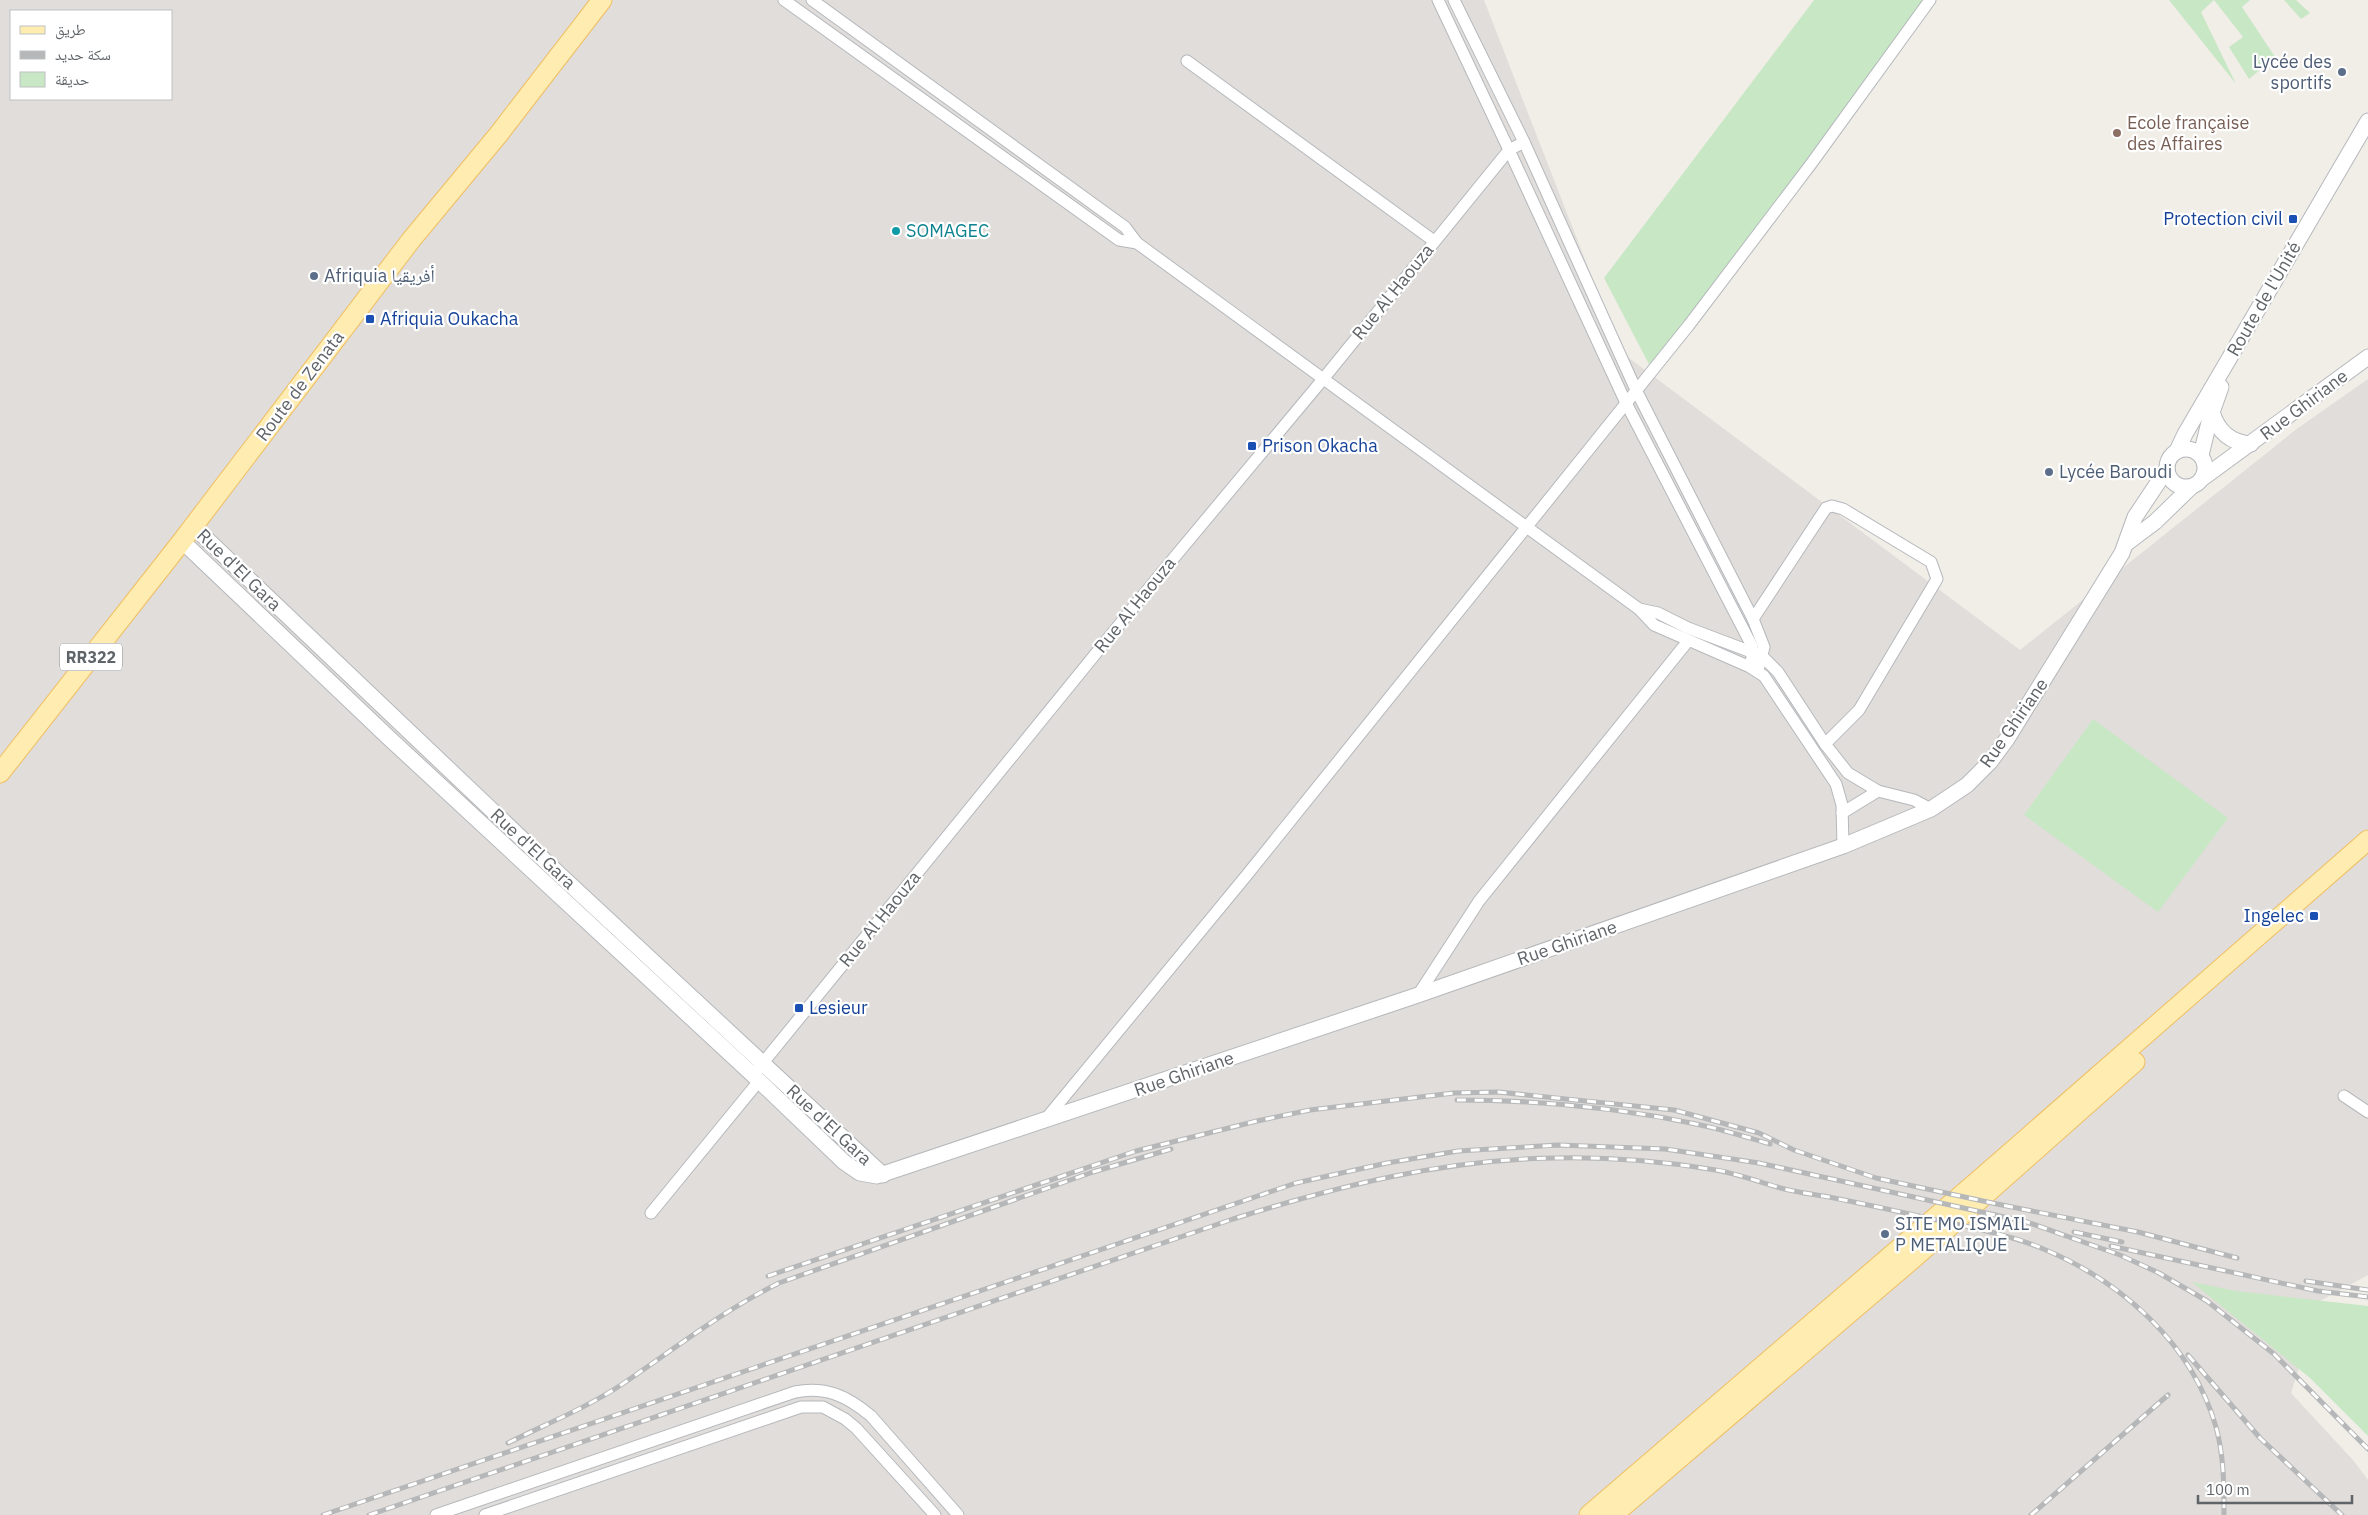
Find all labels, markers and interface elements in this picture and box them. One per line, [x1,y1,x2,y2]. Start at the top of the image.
legend [10,10,172,100]
text: طريق [55,20,86,40]
text: سكة حديد [55,45,111,64]
place label: Lycée des sportifs [2253,50,2332,94]
marker: Lycée des sportifs [2336,66,2348,78]
text: حديقة [55,70,90,89]
place label: Ecole française des Affaires [2127,111,2249,155]
marker: Ecole française des Affaires [2111,127,2123,139]
place label: Protection civil [2163,207,2283,230]
marker: Protection civil [2287,213,2299,225]
place label: SOMAGEC [906,219,989,242]
marker: SOMAGEC [890,225,902,237]
street label: Route de l'Unité [2221,237,2306,360]
street label: Rue Al Haouza [1347,239,1439,344]
place label: Afriquia أفريقيا [324,264,435,287]
marker: Afriquia أفريقيا [308,270,320,282]
place label: Afriquia Oukacha [380,307,519,330]
marker: Afriquia Oukacha [364,313,376,325]
street label: Route de Zenata [251,326,349,446]
street label: Rue Ghiriane [2255,364,2352,445]
place label: Prison Okacha [1262,434,1378,457]
marker: Prison Okacha [1246,440,1258,452]
place label: Lycée Baroudi [2059,460,2172,483]
marker: Lycée Baroudi [2043,466,2055,478]
street label: Rue d'El Gara [192,524,287,616]
street label: Rue Al Haouza [1089,552,1181,657]
road number: RR322 [60,644,122,670]
street label: Rue Ghiriane [1974,673,2053,772]
street label: Rue d'El Gara [486,803,581,894]
street label: Rue Al Haouza [834,866,926,971]
place label: Ingelec [2243,904,2304,927]
marker: Ingelec [2308,910,2320,922]
street label: Rue Ghiriane [1514,915,1620,970]
place label: Lesieur [809,996,868,1019]
marker: Lesieur [793,1002,805,1014]
street label: Rue Ghiriane [1131,1046,1237,1101]
street label: Rue d'El Gara [782,1079,877,1170]
place label: SITE MO ISMAIL P METALIQUE [1895,1212,2029,1256]
marker: SITE MO ISMAIL P METALIQUE [1879,1228,1891,1240]
scale bar [2198,1472,2352,1504]
text: 100 m [2206,1480,2250,1499]

